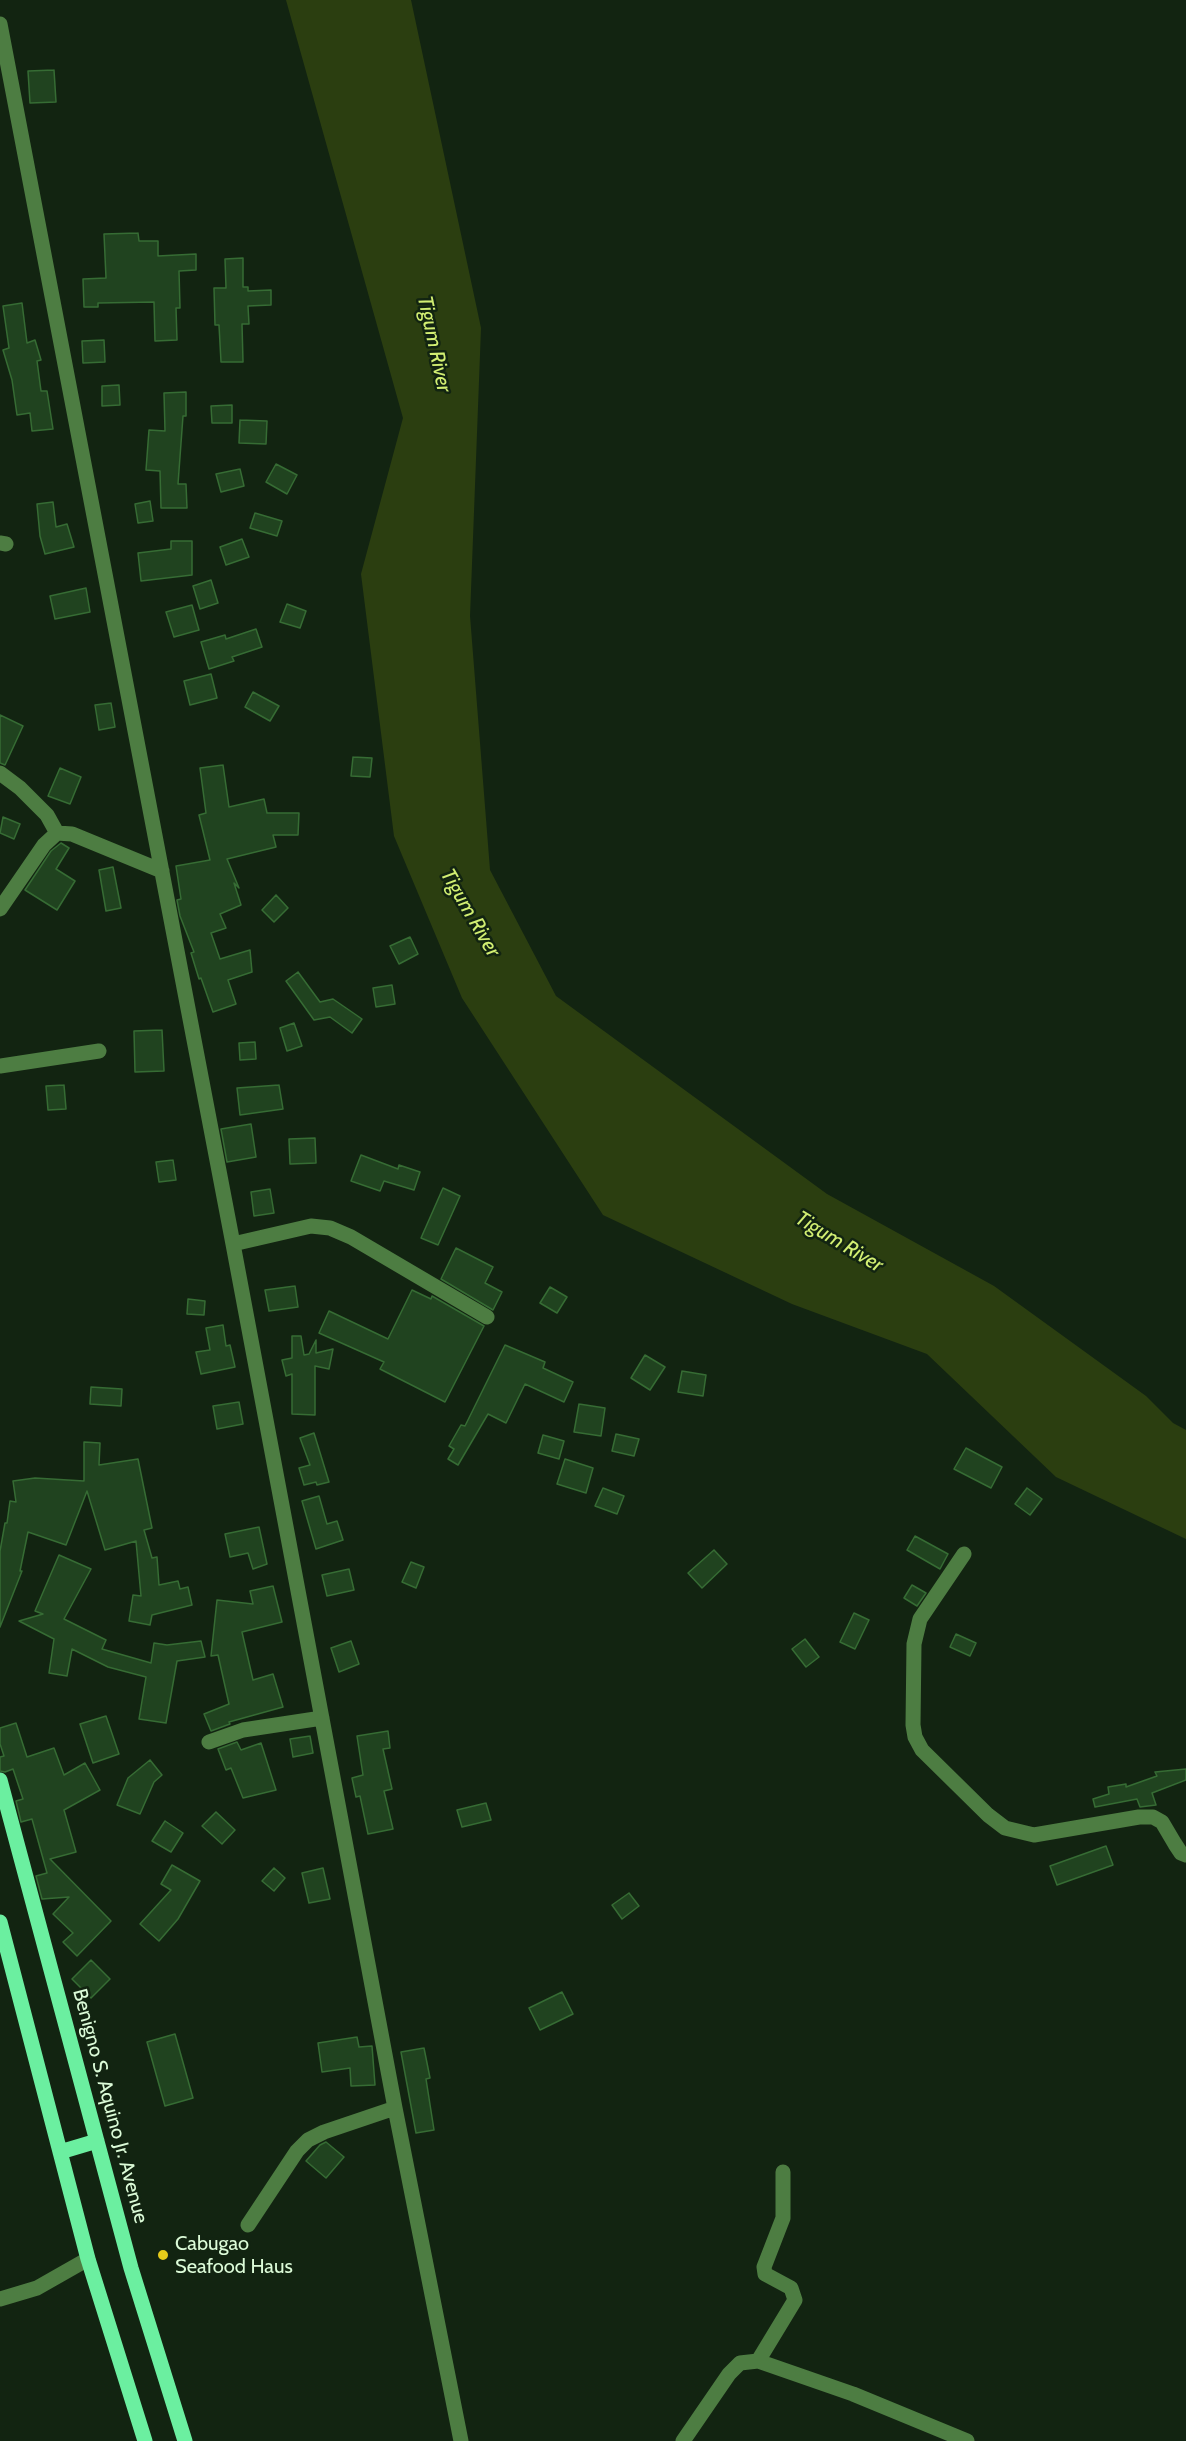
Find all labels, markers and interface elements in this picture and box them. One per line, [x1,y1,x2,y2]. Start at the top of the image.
water label: Tigum River [412,294,456,394]
water label: Tigum River [435,864,505,962]
water label: Tigum River [791,1206,887,1278]
street label: Benigno S. Aquino Jr. Avenue [67,1986,153,2226]
place label: Cabugao Seafood Haus [175,2232,293,2279]
marker: Cabugao Seafood Haus [156,2248,170,2262]

